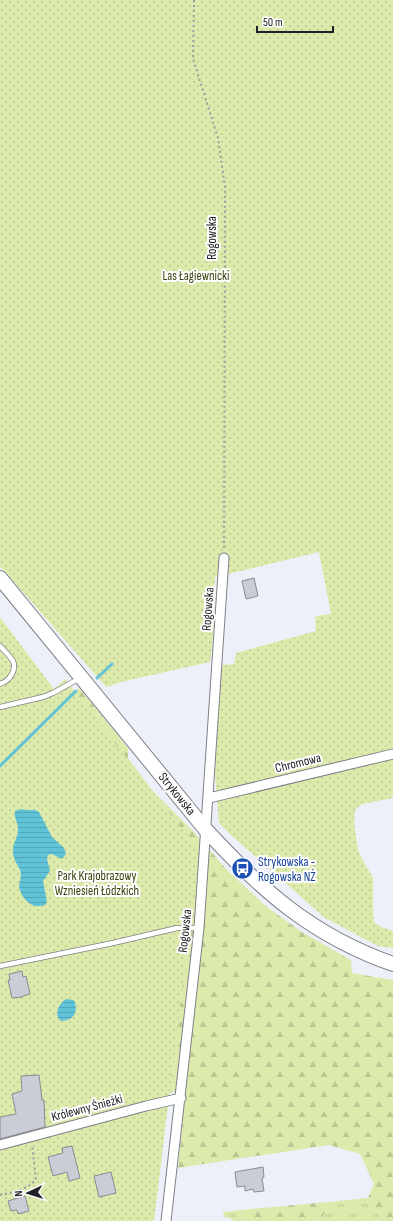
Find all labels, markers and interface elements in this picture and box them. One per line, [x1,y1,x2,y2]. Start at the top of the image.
scale bar [257,8,333,34]
text: 50 m [263,15,283,30]
street label: Rogowska [204,216,220,260]
park label: Las Łagiewnicki [162,268,230,284]
street label: Rogowska [198,587,218,631]
street label: Chromowa [273,750,323,776]
street label: Strykowska [155,769,199,819]
place label: Strykowska - Rogowska NŻ [258,854,316,885]
bus stop icon: Strykowska - Rogowska NŻ [230,856,256,882]
park label: Park Krajobrazowy Wzniesień Łódzkich [55,868,139,899]
street label: Rogowska [175,908,195,954]
street label: Królewny Śnieżki [50,1091,124,1125]
north arrow [8,1173,48,1213]
text: N [12,1190,25,1197]

